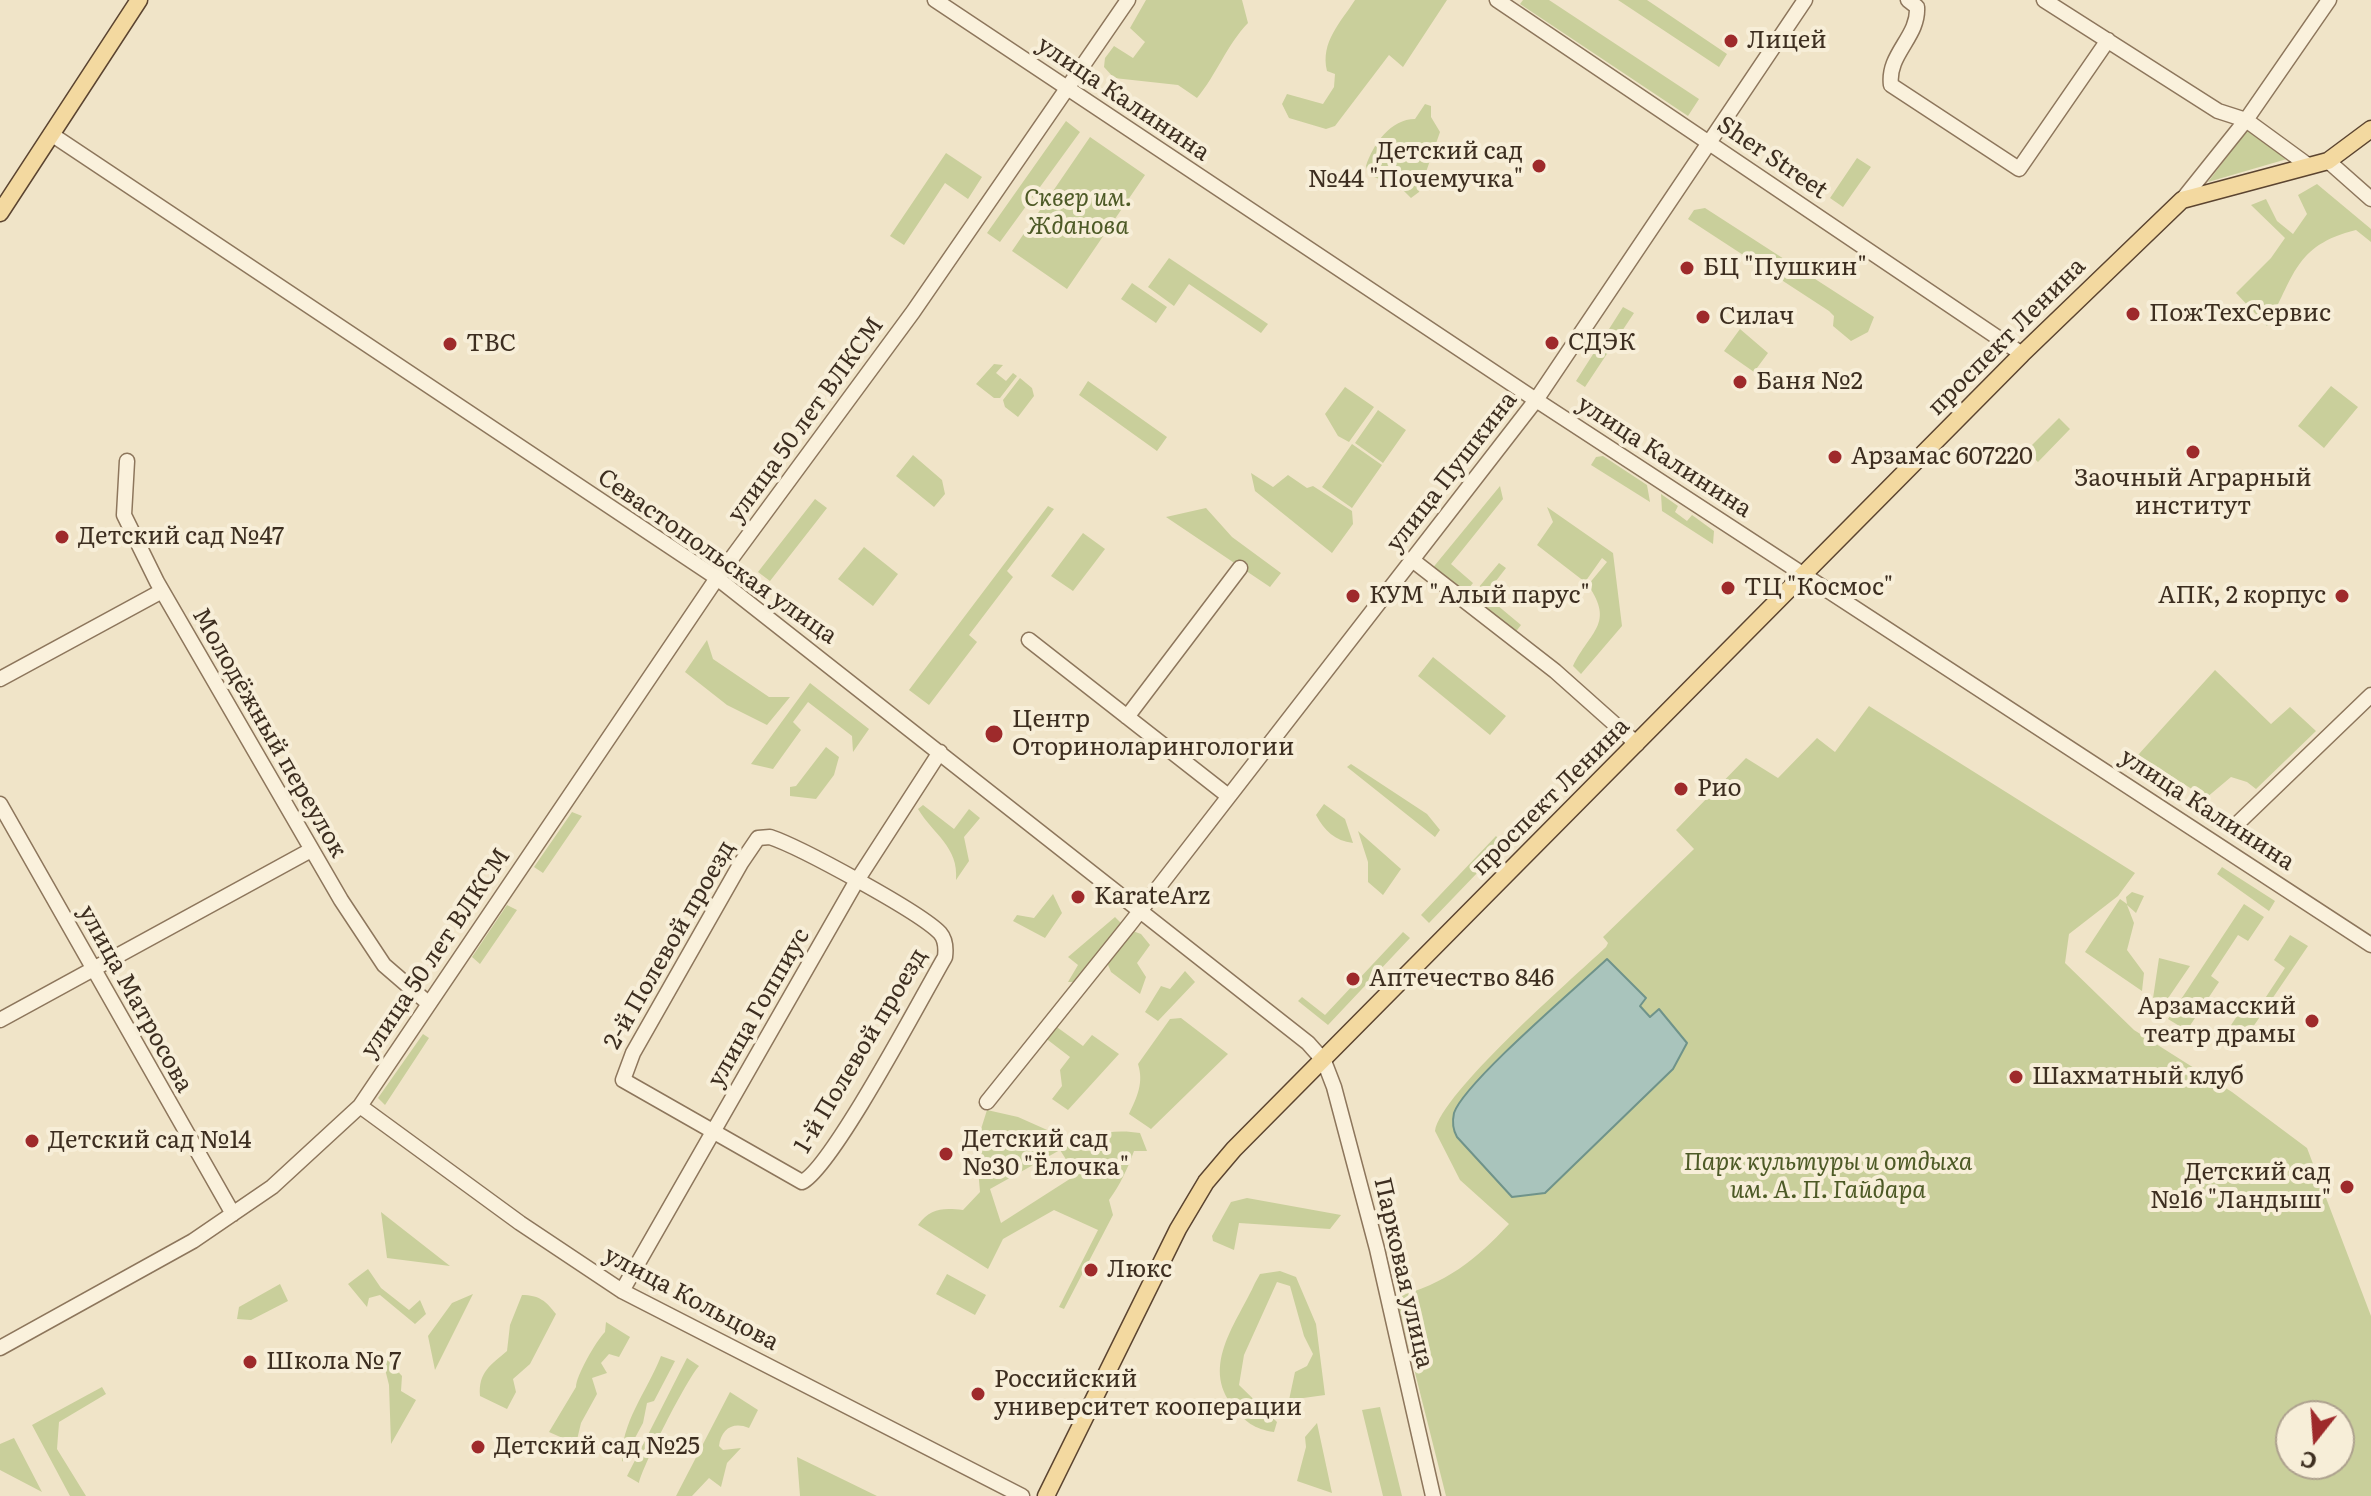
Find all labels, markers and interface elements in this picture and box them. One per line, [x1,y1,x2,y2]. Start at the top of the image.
place label: Лицей [1747,27,1827,55]
street label: улица Калинина [1031,31,1215,167]
marker: Лицей [1722,32,1740,50]
street label: Sher Street [1711,111,1833,205]
place label: Детский сад №44 "Почемучка" [1308,138,1523,194]
marker: Детский сад №44 "Почемучка" [1530,157,1548,175]
park label: Сквер им. Жданова [1024,185,1132,241]
street label: проспект Ленина [1922,252,2092,422]
place label: БЦ "Пушкин" [1703,254,1867,282]
marker: БЦ "Пушкин" [1678,259,1696,277]
place label: ПожТехСервис [2149,300,2331,328]
place label: Силач [1719,303,1794,331]
marker: ПожТехСервис [2124,305,2142,323]
marker: Силач [1694,308,1712,326]
street label: улица 50 лет ВЛКСМ [722,312,890,528]
place label: СДЭК [1568,329,1636,357]
place label: ТВС [466,330,516,358]
marker: СДЭК [1543,334,1561,352]
marker: ТВС [441,335,459,353]
place label: Баня №2 [1756,368,1863,396]
marker: Баня №2 [1731,373,1749,391]
street label: улица Пушкина [1381,386,1523,558]
street label: улица Калинина [1571,390,1757,524]
place label: Арзамас 607220 [1851,443,2033,471]
marker: Заочный Аграрный институт [2184,443,2202,461]
marker: Арзамас 607220 [1826,448,1844,466]
street label: Севастопольская улица [592,463,842,651]
place label: Заочный Аграрный институт [2074,465,2312,521]
place label: Детский сад №47 [78,523,284,551]
marker: Детский сад №47 [53,528,71,546]
place label: ТЦ "Космос" [1744,574,1893,602]
marker: ТЦ "Космос" [1719,579,1737,597]
place label: КУМ "Алый парус" [1369,582,1590,610]
place label: АПК, 2 корпус [2158,582,2326,610]
marker: КУМ "Алый парус" [1344,587,1362,605]
marker: АПК, 2 корпус [2333,587,2351,605]
street label: Молодёжный переулок [186,603,352,863]
place label: Центр Оториноларингологии [1012,706,1294,762]
street label: проспект Ленина [1466,712,1636,882]
marker: Центр Оториноларингологии [983,723,1005,745]
street label: улица Калинина [2114,743,2300,877]
place label: Рио [1697,775,1742,803]
marker: Рио [1672,780,1690,798]
street label: 2-й Полевой проезд [599,836,741,1054]
street label: улица 50 лет ВЛКСМ [355,843,517,1063]
place label: KarateArz [1094,883,1210,911]
marker: KarateArz [1069,888,1087,906]
street label: улица Матросова [72,900,198,1098]
street label: улица Гоппиус [702,923,816,1093]
street label: 1-й Полевой проезд [789,944,933,1158]
place label: Аптечество 846 [1369,965,1554,993]
marker: Аптечество 846 [1344,970,1362,988]
place label: Арзамасский театр драмы [2137,993,2296,1049]
marker: Арзамасский театр драмы [2303,1012,2321,1030]
place label: Шахматный клуб [2032,1063,2244,1091]
marker: Шахматный клуб [2007,1068,2025,1086]
place label: Детский сад №30 "Ёлочка" [962,1126,1129,1182]
place label: Детский сад №14 [48,1127,252,1155]
marker: Детский сад №14 [23,1132,41,1150]
marker: Детский сад №30 "Ёлочка" [937,1145,955,1163]
park label: Парк культуры и отдыха им. А. П. Гайдара [1683,1149,1973,1205]
place label: Детский сад №16 "Ландыш" [2150,1159,2331,1215]
street label: Парковая улица [1367,1175,1439,1371]
marker: Детский сад №16 "Ландыш" [2338,1178,2356,1196]
street label: улица Кольцова [598,1241,784,1357]
place label: Люкс [1107,1256,1172,1284]
marker: Люкс [1082,1261,1100,1279]
place label: Школа № 7 [266,1348,402,1376]
marker: Школа № 7 [241,1353,259,1371]
place label: Российский университет кооперации [994,1366,1302,1422]
marker: Российский университет кооперации [969,1385,987,1403]
north arrow [2275,1400,2355,1480]
place label: Детский сад №25 [494,1433,700,1461]
marker: Детский сад №25 [469,1438,487,1456]
text: С [2296,1443,2321,1480]

